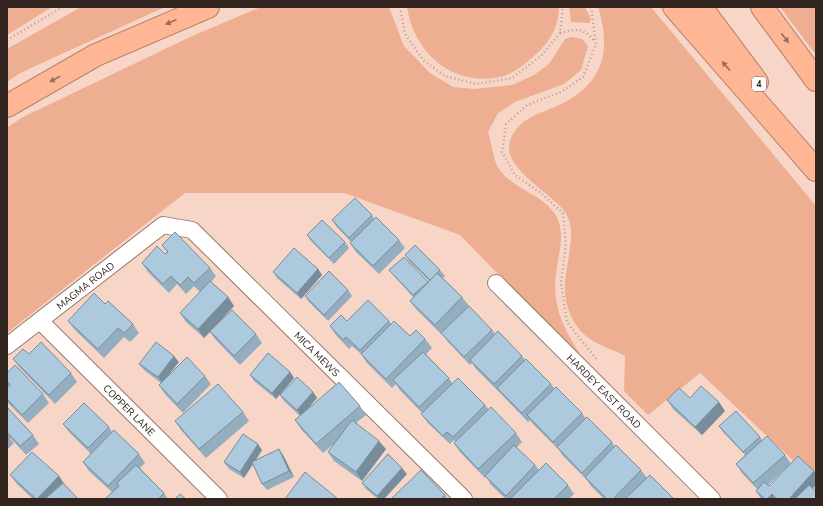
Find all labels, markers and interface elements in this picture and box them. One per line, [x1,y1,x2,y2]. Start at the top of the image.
one-way arrow [166,19,177,25]
one-way arrow [781,33,789,44]
one-way arrow [722,62,731,71]
one-way arrow [49,75,61,82]
road number: 4 [752,77,766,91]
street label: MAGMA ROAD [54,259,118,313]
street label: MICA MEWS [291,329,342,380]
street label: HARDEY EAST ROAD [563,352,644,432]
street label: COPPER LANE [100,382,158,440]

